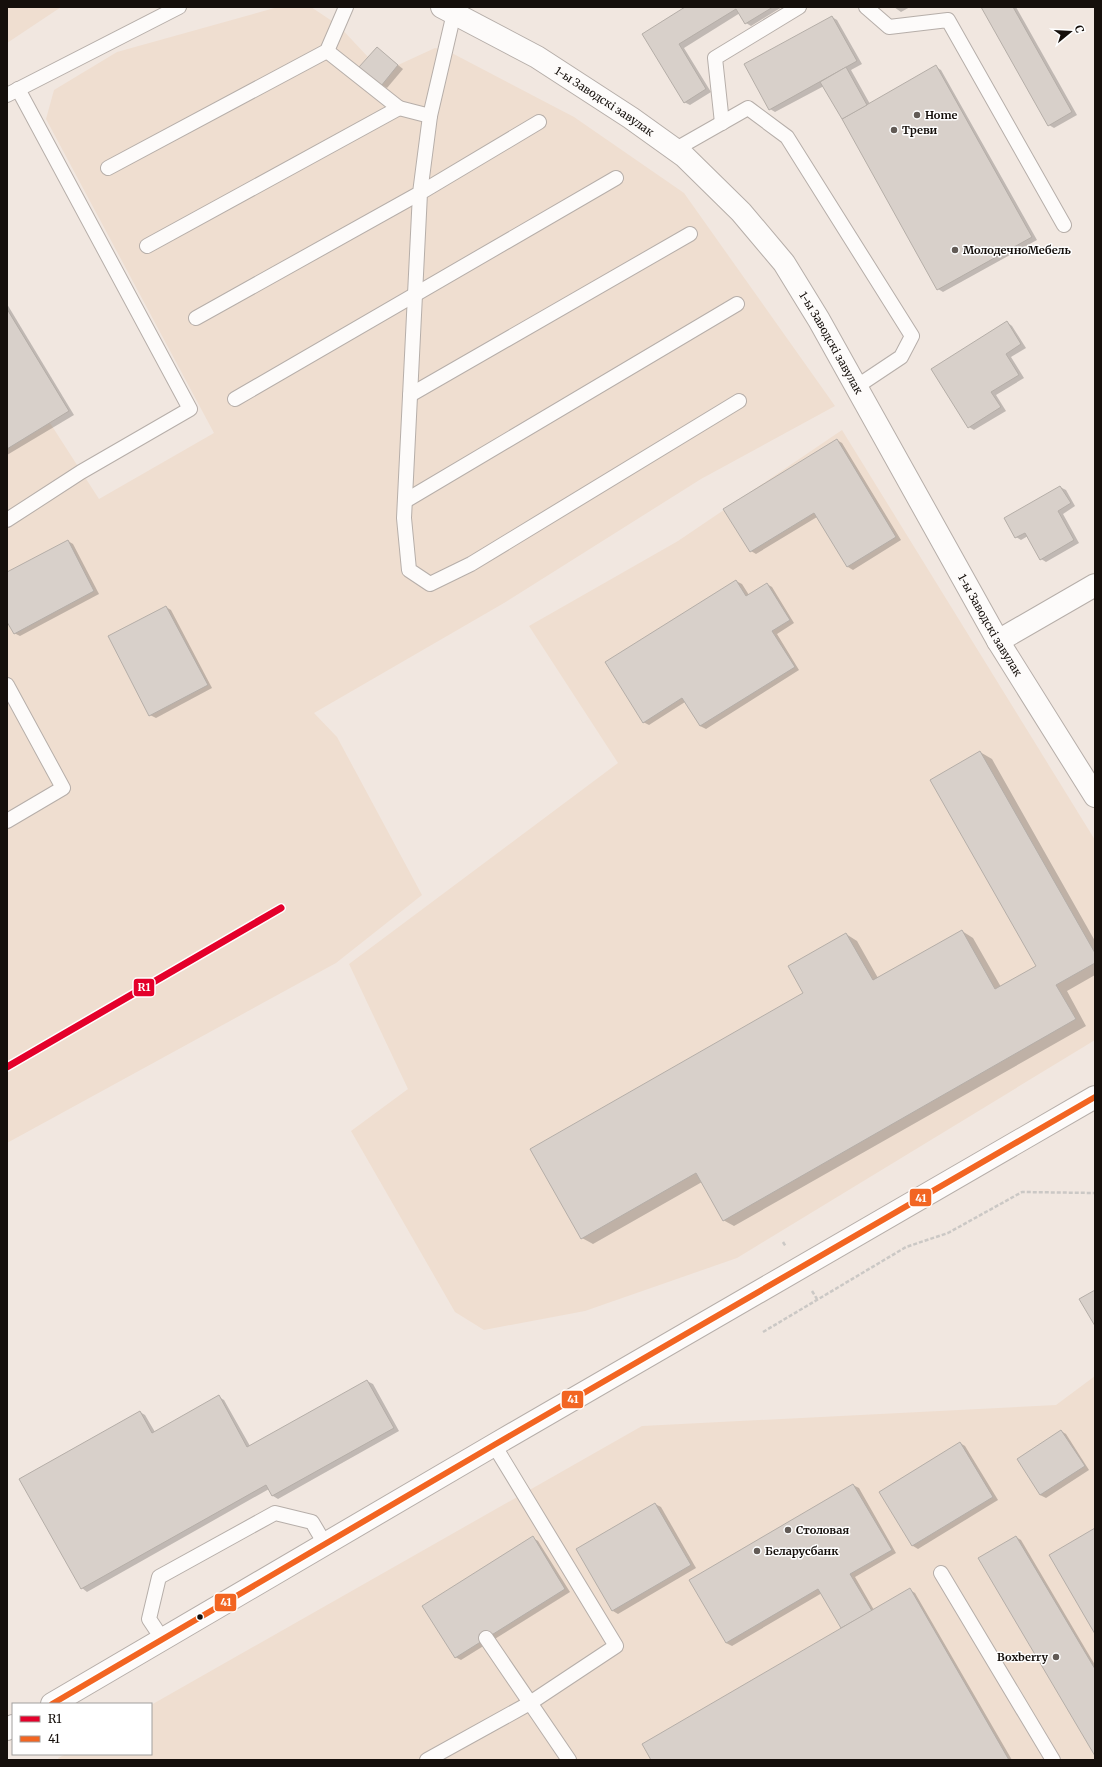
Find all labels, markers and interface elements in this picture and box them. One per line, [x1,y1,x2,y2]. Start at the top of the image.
north arrow [1050,12,1090,52]
text: С [1072,23,1087,35]
street label: 1-ы Заводскі завулак [552,63,657,139]
place label: Home [925,108,957,122]
marker: Home [912,110,922,120]
place label: Треви [902,123,938,137]
marker: Треви [889,125,899,135]
place label: МолодечноМебель [963,243,1072,257]
marker: МолодечноМебель [950,245,960,255]
street label: 1-ы Заводскі завулак [796,289,866,397]
street label: 1-ы Заводскі завулак [955,571,1025,679]
line badge: R1 [133,978,155,997]
text: R1 [138,980,150,994]
line badge: 41 [909,1188,932,1207]
text: 41 [915,1191,927,1205]
line badge: 41 [561,1390,584,1409]
text: 41 [567,1392,579,1406]
place label: Столовая [796,1523,850,1537]
marker: Столовая [783,1525,793,1535]
place label: Беларусбанк [765,1544,839,1558]
marker: Беларусбанк [752,1546,762,1556]
line badge: 41 [214,1593,237,1612]
text: 41 [220,1595,232,1609]
unlabelled marker [195,1612,205,1622]
place label: Boxberry [997,1650,1048,1664]
marker: Boxberry [1051,1652,1061,1662]
legend [12,1703,152,1755]
text: R1 [48,1711,62,1726]
text: 41 [48,1731,61,1746]

